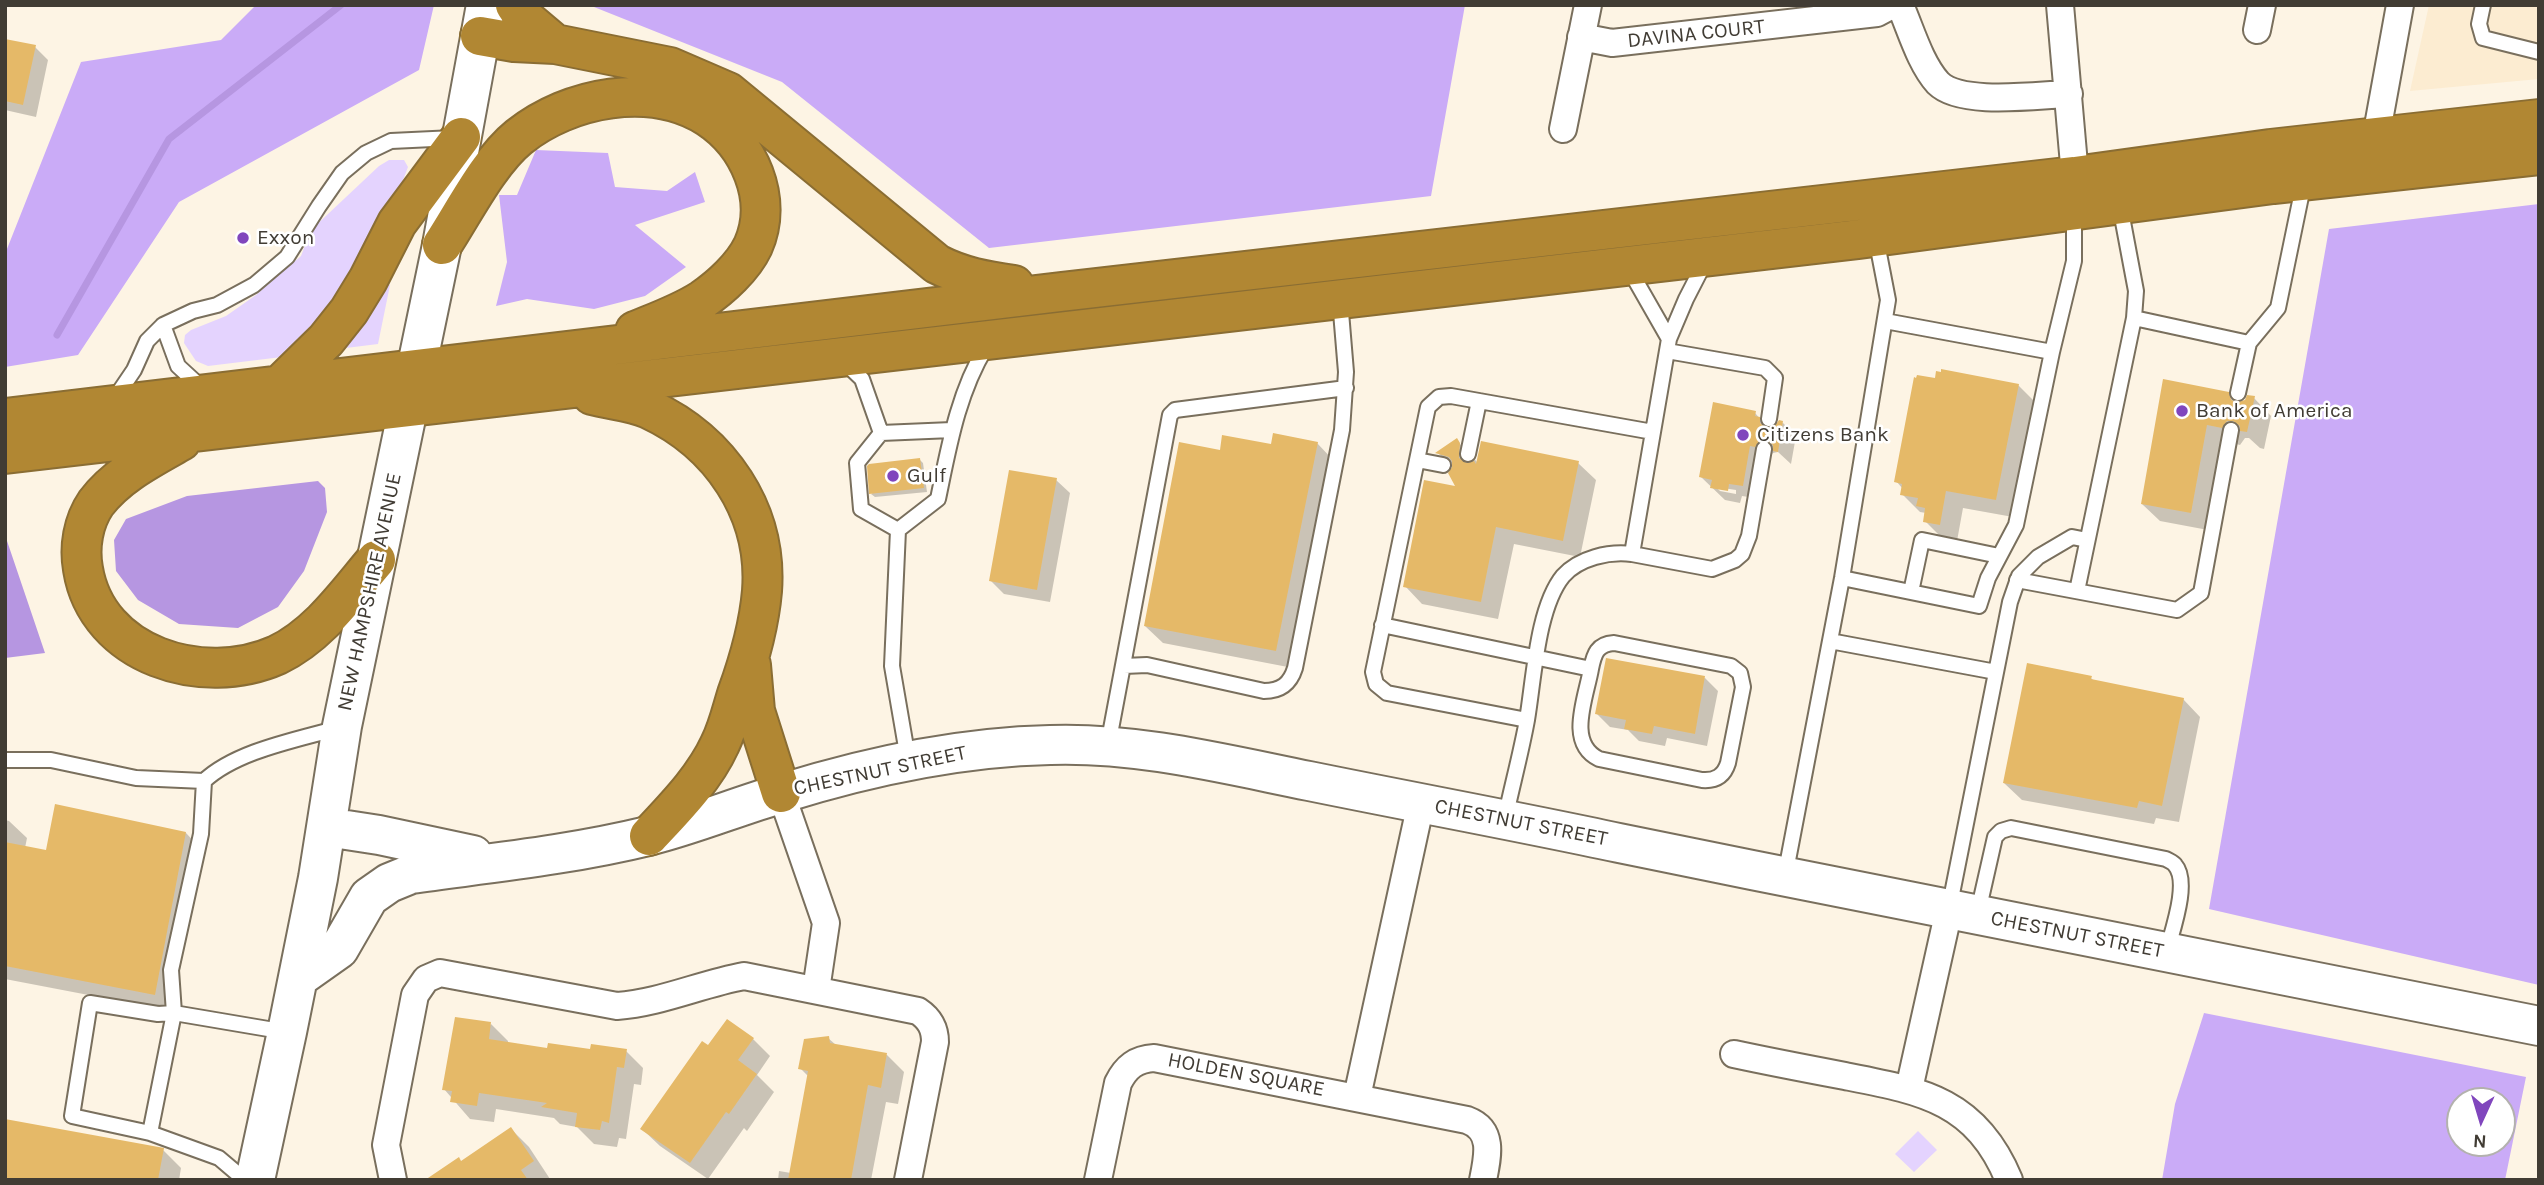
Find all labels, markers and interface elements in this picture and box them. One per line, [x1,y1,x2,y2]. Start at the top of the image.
street label: DAVINA COURT [1626,14,1766,54]
place label: Exxon [257,225,314,251]
marker: Exxon [235,230,251,246]
place label: Bank of America [2196,398,2353,424]
marker: Bank of America [2174,403,2190,419]
place label: Citizens Bank [1757,422,1889,448]
marker: Citizens Bank [1735,427,1751,443]
place label: Gulf [907,463,946,489]
marker: Gulf [885,468,901,484]
street label: NEW HAMPSHIRE AVENUE [332,471,408,713]
street label: CHESTNUT STREET [791,740,969,802]
street label: CHESTNUT STREET [1432,794,1610,852]
street label: CHESTNUT STREET [1988,906,2166,964]
street label: HOLDEN SQUARE [1165,1047,1327,1103]
north arrow [2446,1087,2516,1157]
text: N [2472,1130,2487,1152]

